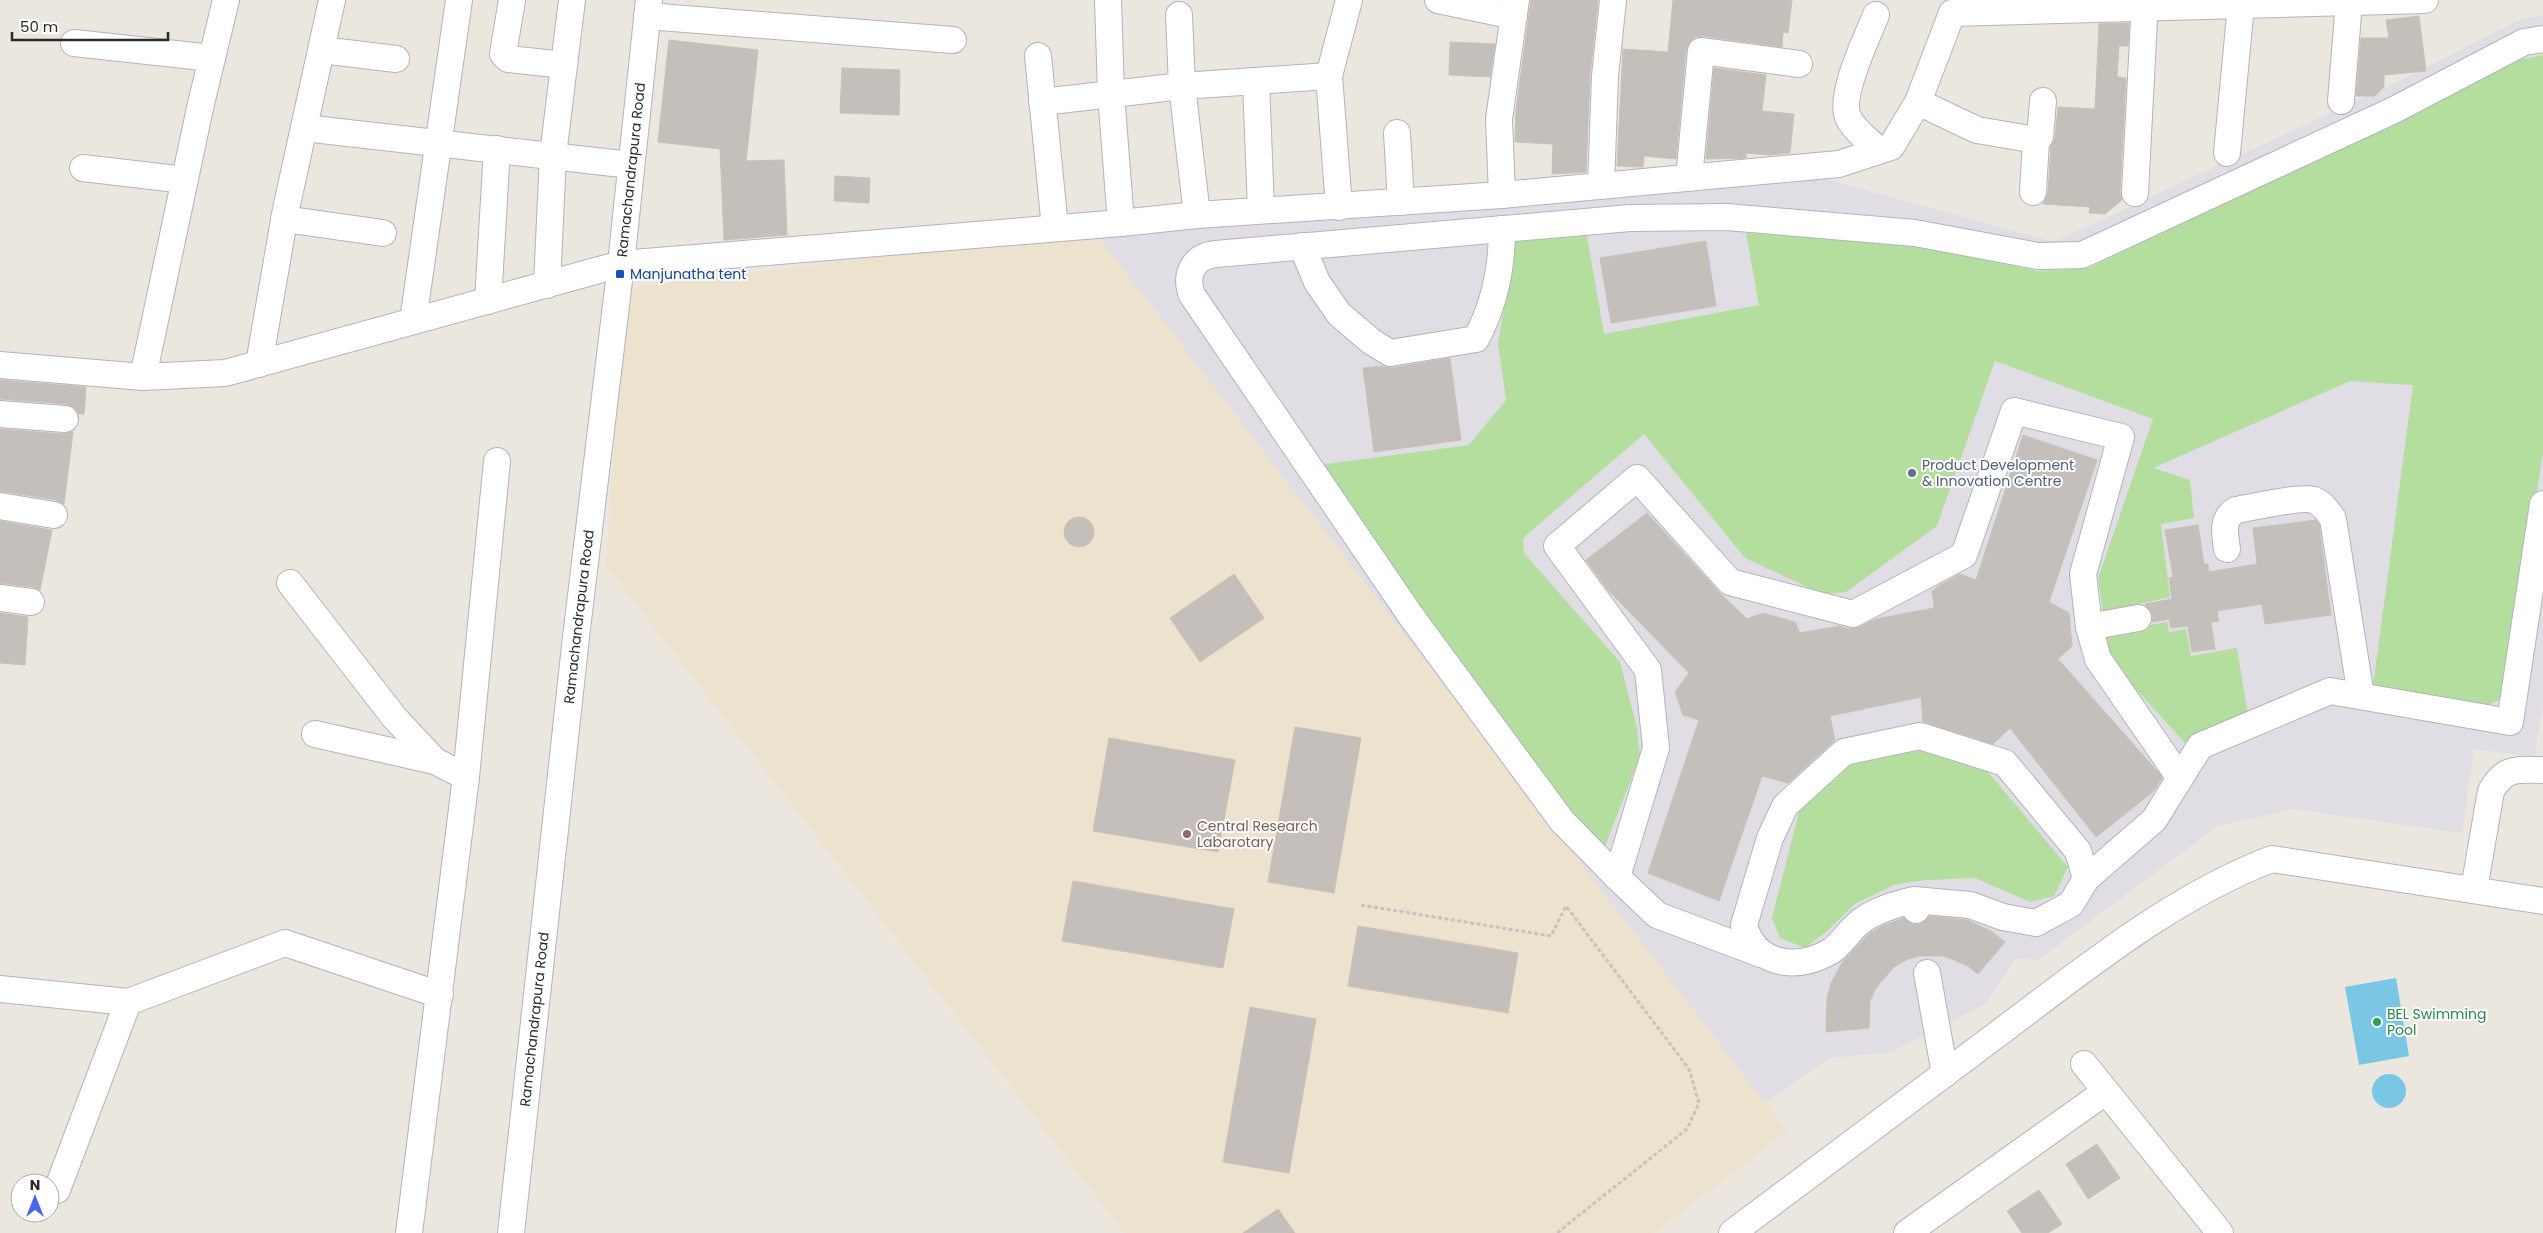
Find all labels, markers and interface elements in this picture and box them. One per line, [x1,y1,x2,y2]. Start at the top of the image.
scale bar [12,10,169,42]
text: 50 m [20,16,58,37]
street label: Ramachandrapura Road [612,82,650,258]
place label: Manjunatha tent [630,264,746,284]
marker: Manjunatha tent [614,268,626,280]
place label: Product Development & Innovation Centre [1922,455,2074,491]
marker: Product Development & Innovation Centre [1906,467,1918,479]
street label: Ramachandrapura Road [559,528,599,705]
place label: Central Research Labarotary [1197,816,1318,852]
marker: Central Research Labarotary [1181,828,1193,840]
street label: Ramachandrapura Road [515,931,554,1107]
place label: BEL Swimming Pool [2387,1004,2486,1040]
marker: BEL Swimming Pool [2371,1016,2383,1028]
north arrow [10,1173,60,1223]
text: N [30,1175,40,1195]

